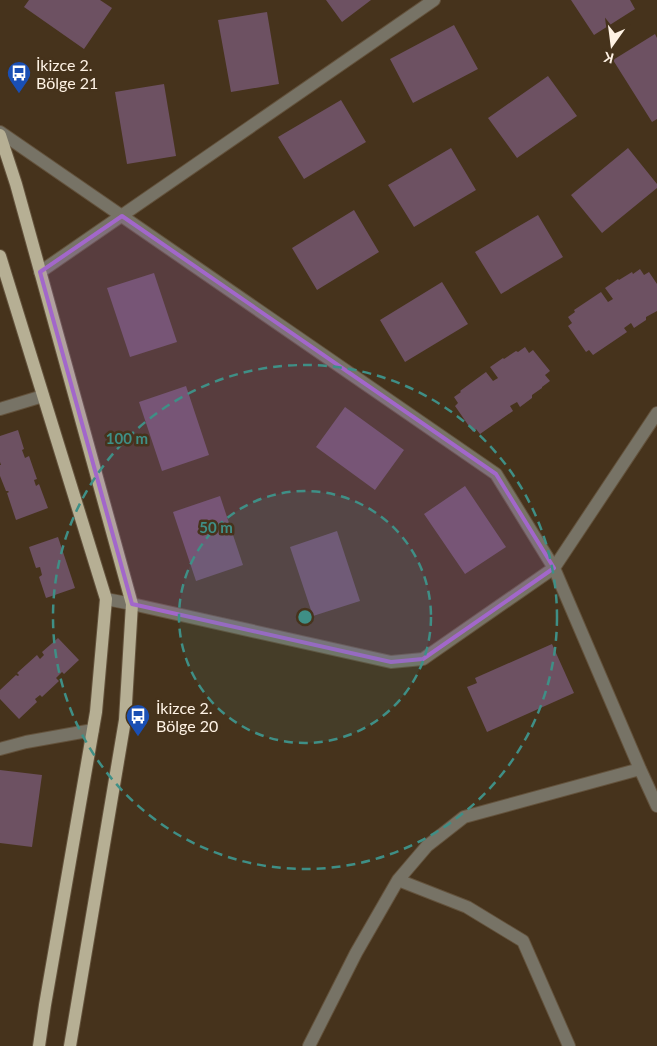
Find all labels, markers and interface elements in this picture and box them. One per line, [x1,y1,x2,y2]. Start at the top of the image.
north arrow [587,20,637,70]
text: K [602,49,615,68]
place label: İkizce 2. Bölge 21 [36,55,98,92]
bus stop icon: İkizce 2. Bölge 21 [6,60,32,94]
text: 100 m [106,429,148,447]
text: 50 m [199,518,233,536]
centre of rings [296,608,314,626]
place label: İkizce 2. Bölge 20 [156,698,218,735]
bus stop icon: İkizce 2. Bölge 20 [125,703,151,737]

